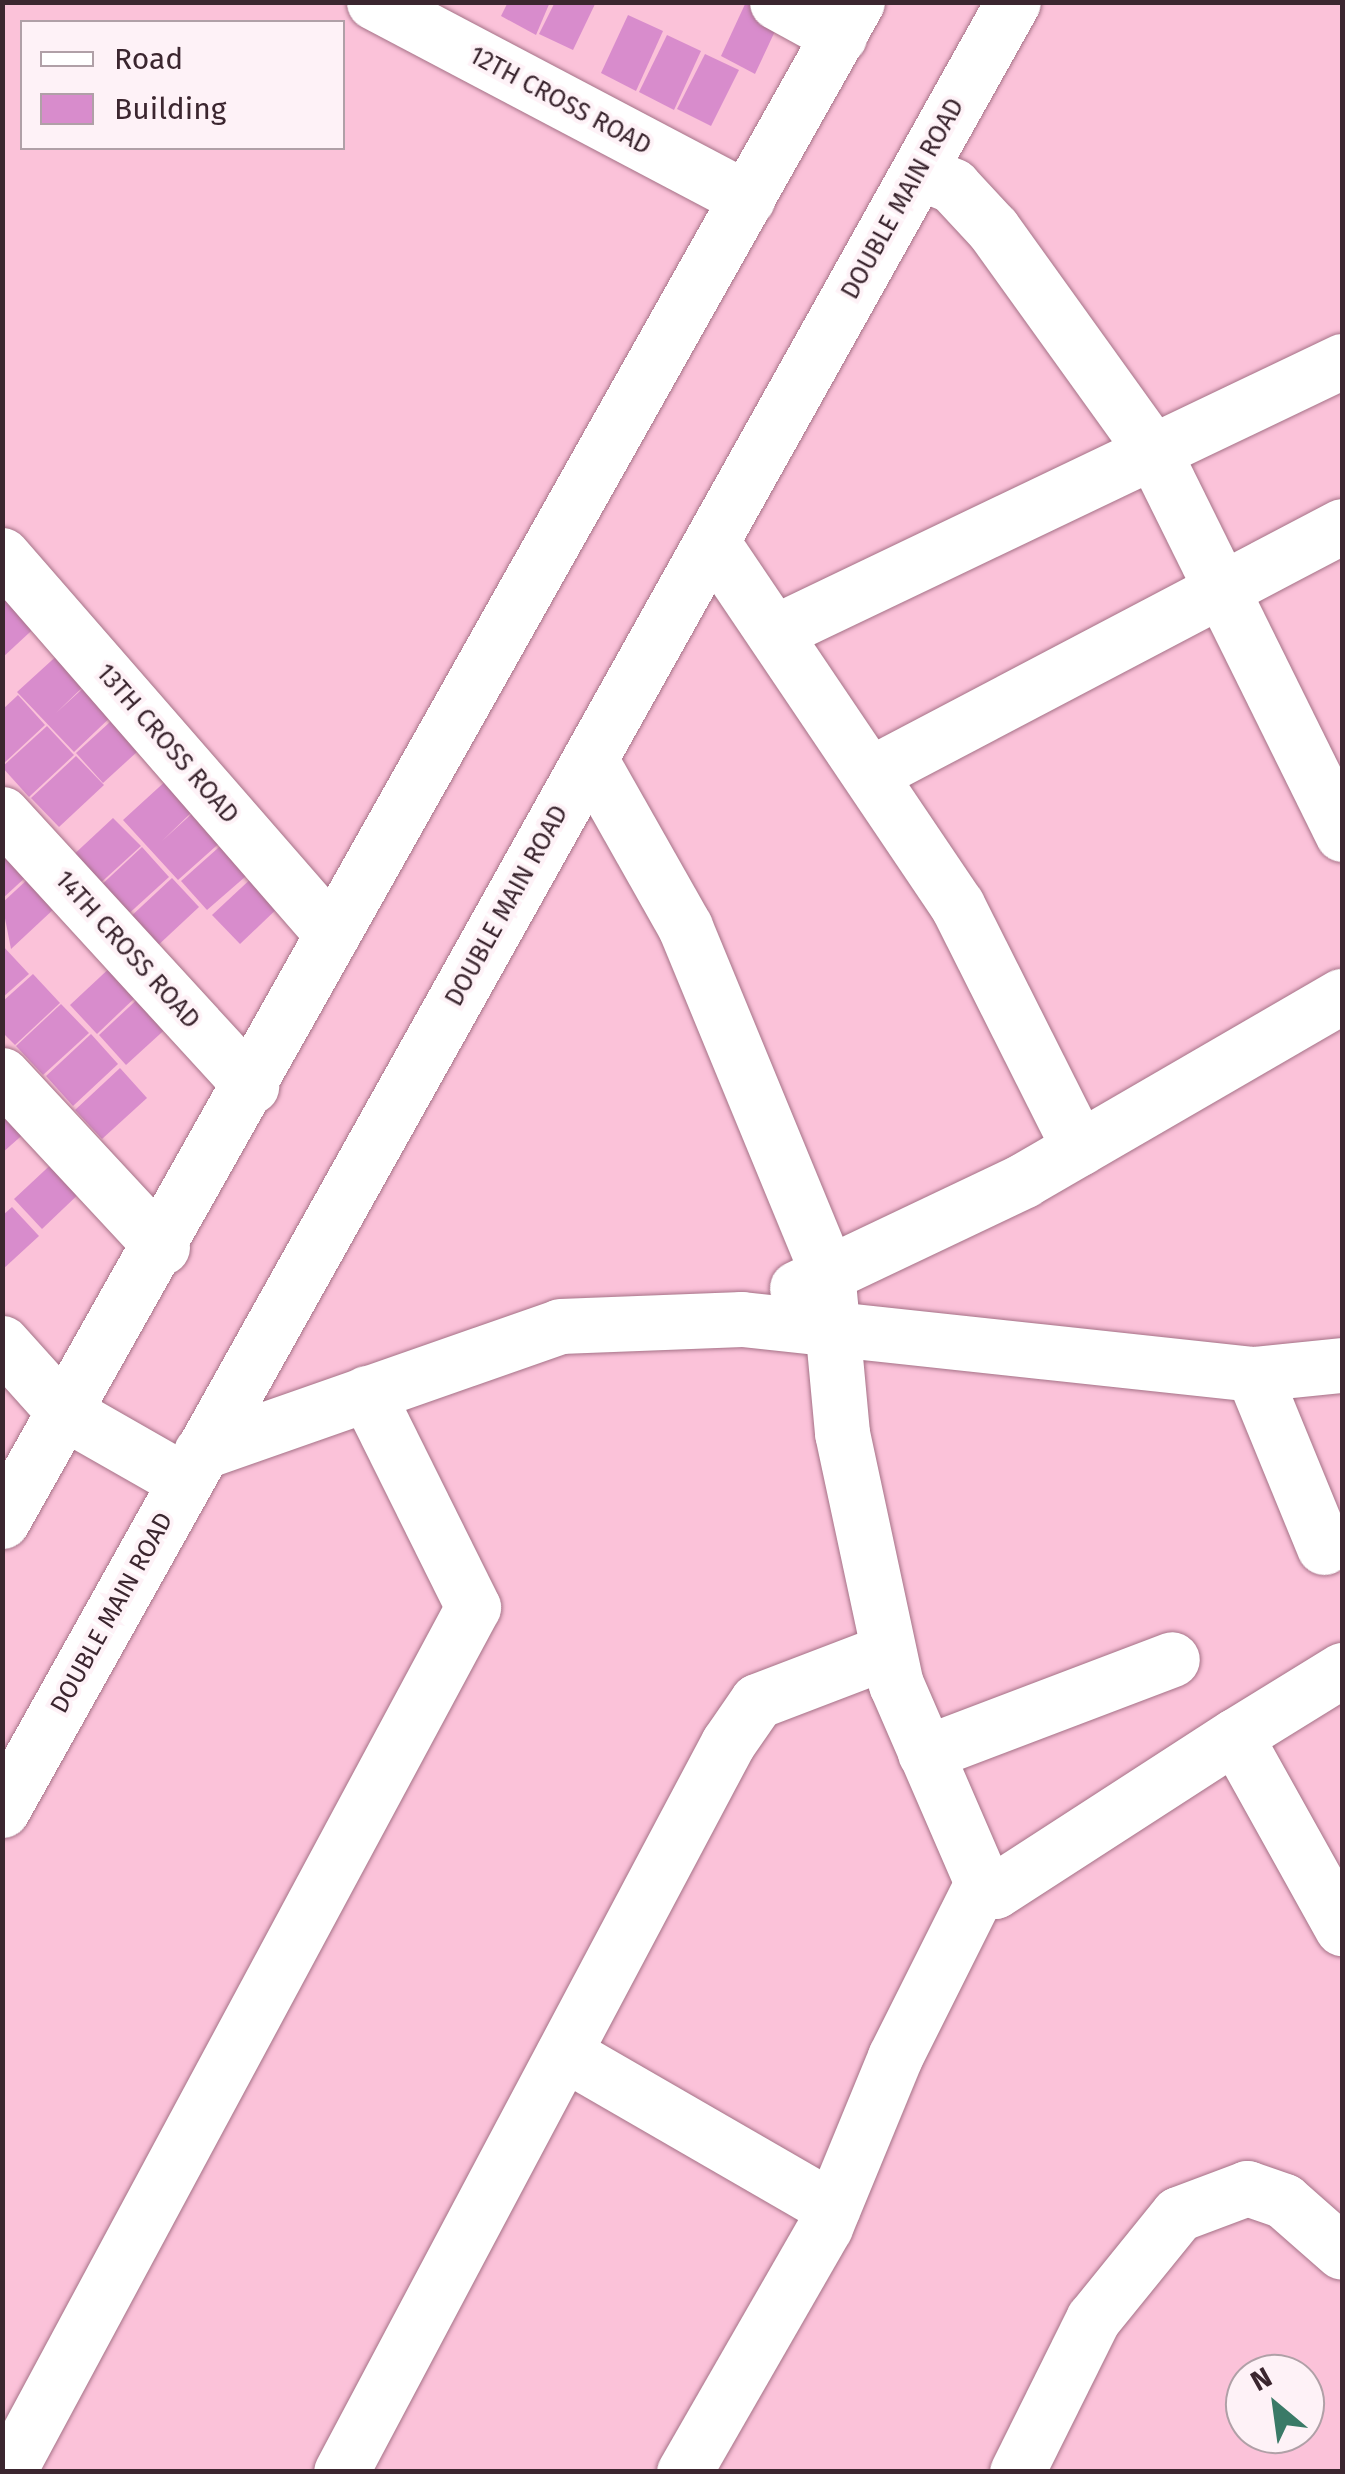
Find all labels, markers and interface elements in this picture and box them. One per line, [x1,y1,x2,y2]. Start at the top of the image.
legend [20,20,345,150]
street label: 12TH CROSS ROAD [464,40,656,162]
text: Road [114,41,183,77]
text: Building [114,91,226,127]
street label: DOUBLE MAIN ROAD [835,93,971,305]
street label: 13TH CROSS ROAD [90,658,244,830]
street label: DOUBLE MAIN ROAD [439,800,575,1012]
street label: 14TH CROSS ROAD [48,865,206,1035]
street label: DOUBLE MAIN ROAD [44,1507,180,1719]
north arrow [1225,2354,1325,2454]
text: N [1245,2360,1277,2398]

